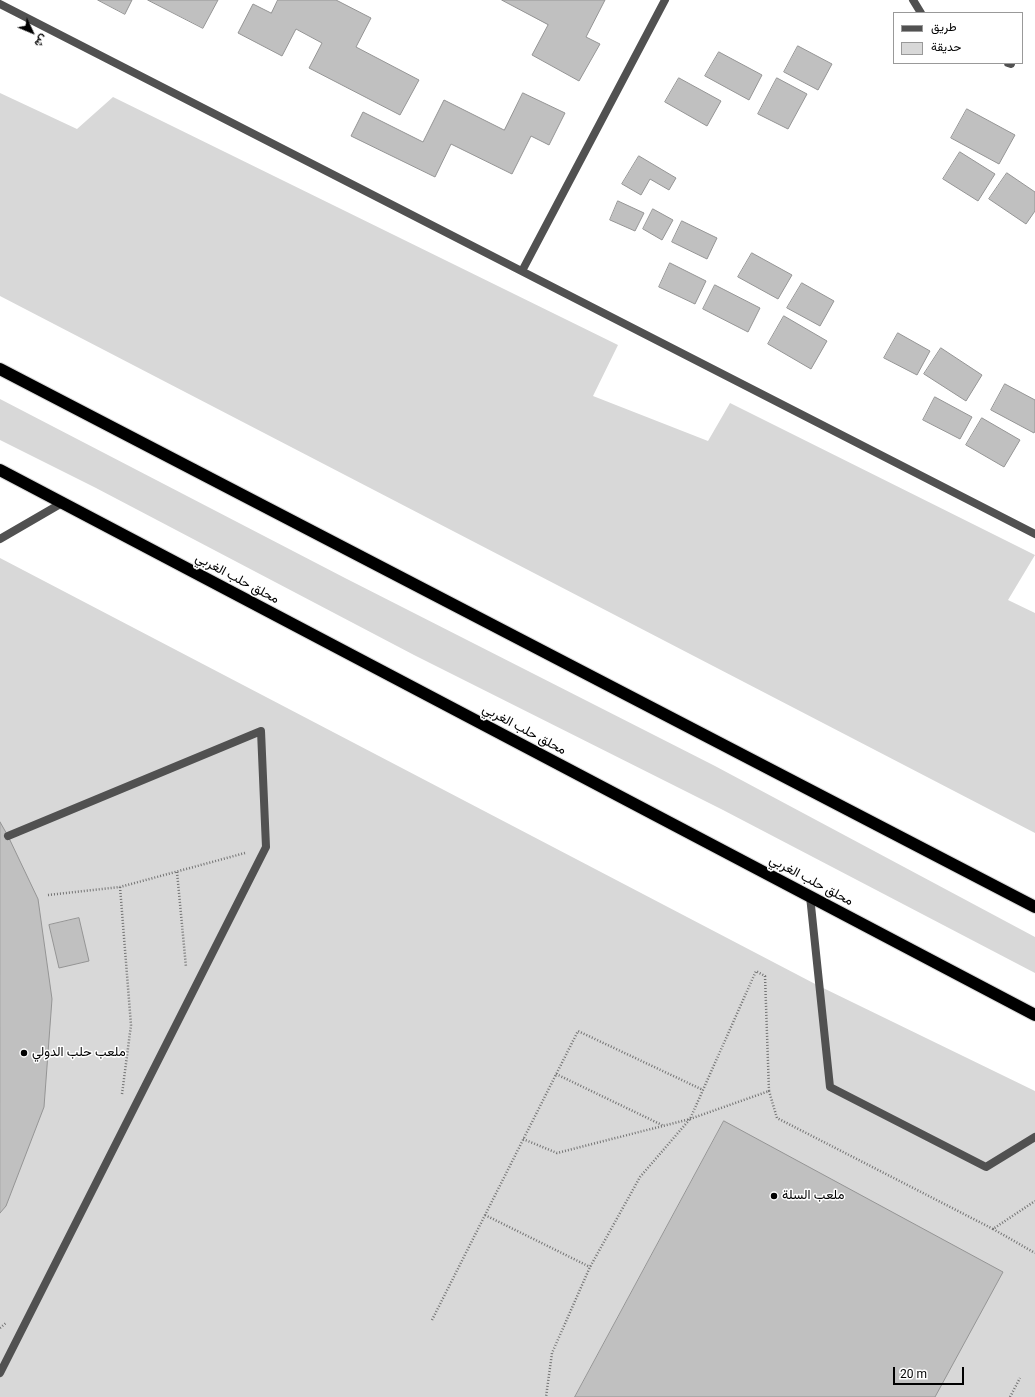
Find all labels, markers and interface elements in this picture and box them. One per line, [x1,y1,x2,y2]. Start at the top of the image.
north arrow [12,12,52,52]
legend [893,12,1023,64]
text: طريق [931,20,956,34]
text: ش [32,31,50,50]
text: حديقة [931,40,961,54]
street label: محلق حلب الغربي [192,550,282,608]
street label: محلق حلب الغربي [479,701,569,759]
street label: محلق حلب الغربي [766,852,856,910]
place label: ملعب حلب الدولي [32,1045,126,1061]
marker: ملعب حلب الدولي [19,1048,29,1058]
place label: ملعب السلة [782,1188,844,1204]
marker: ملعب السلة [769,1191,779,1201]
scale bar [895,1359,966,1385]
text: 20 m [900,1367,927,1381]

